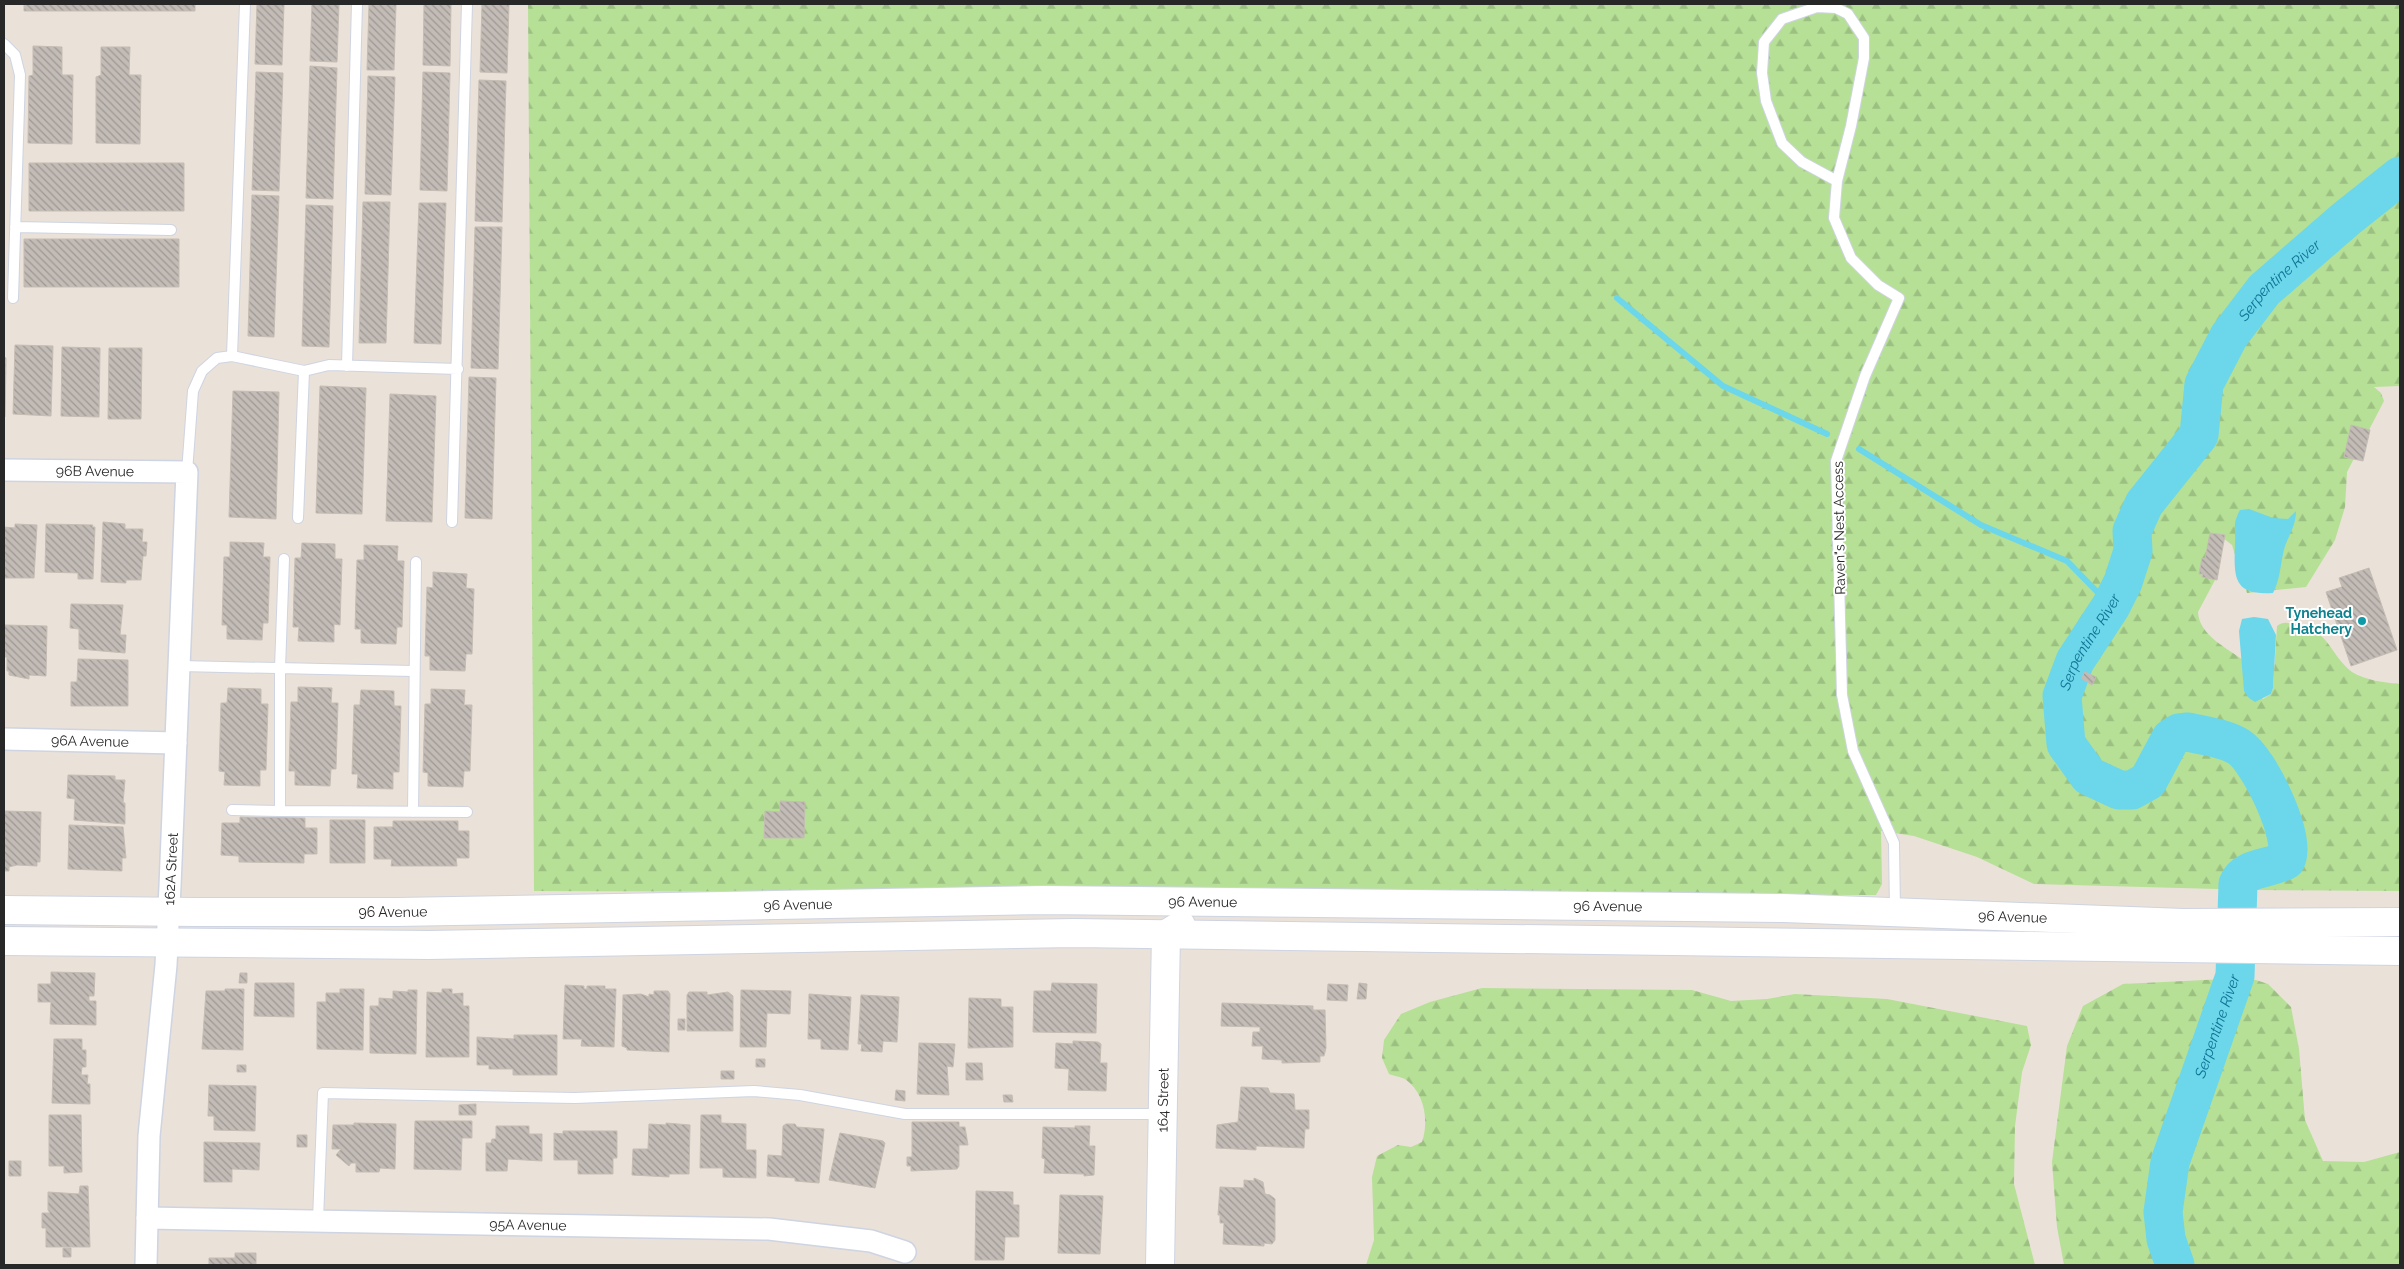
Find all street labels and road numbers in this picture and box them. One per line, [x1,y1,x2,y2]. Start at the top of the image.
street label: Raven"s Nest Access [1830,461,1848,595]
street label: 96B Avenue [56,463,134,479]
street label: 96A Avenue [51,732,129,750]
street label: 162A Street [161,832,181,906]
street label: 96 Avenue [1168,893,1237,910]
street label: 96 Avenue [763,896,833,913]
street label: 96 Avenue [1573,898,1642,914]
street label: 96 Avenue [358,903,428,920]
street label: 96 Avenue [1978,907,2047,926]
street label: 164 Street [1154,1067,1172,1132]
street label: 95A Avenue [489,1216,567,1233]

